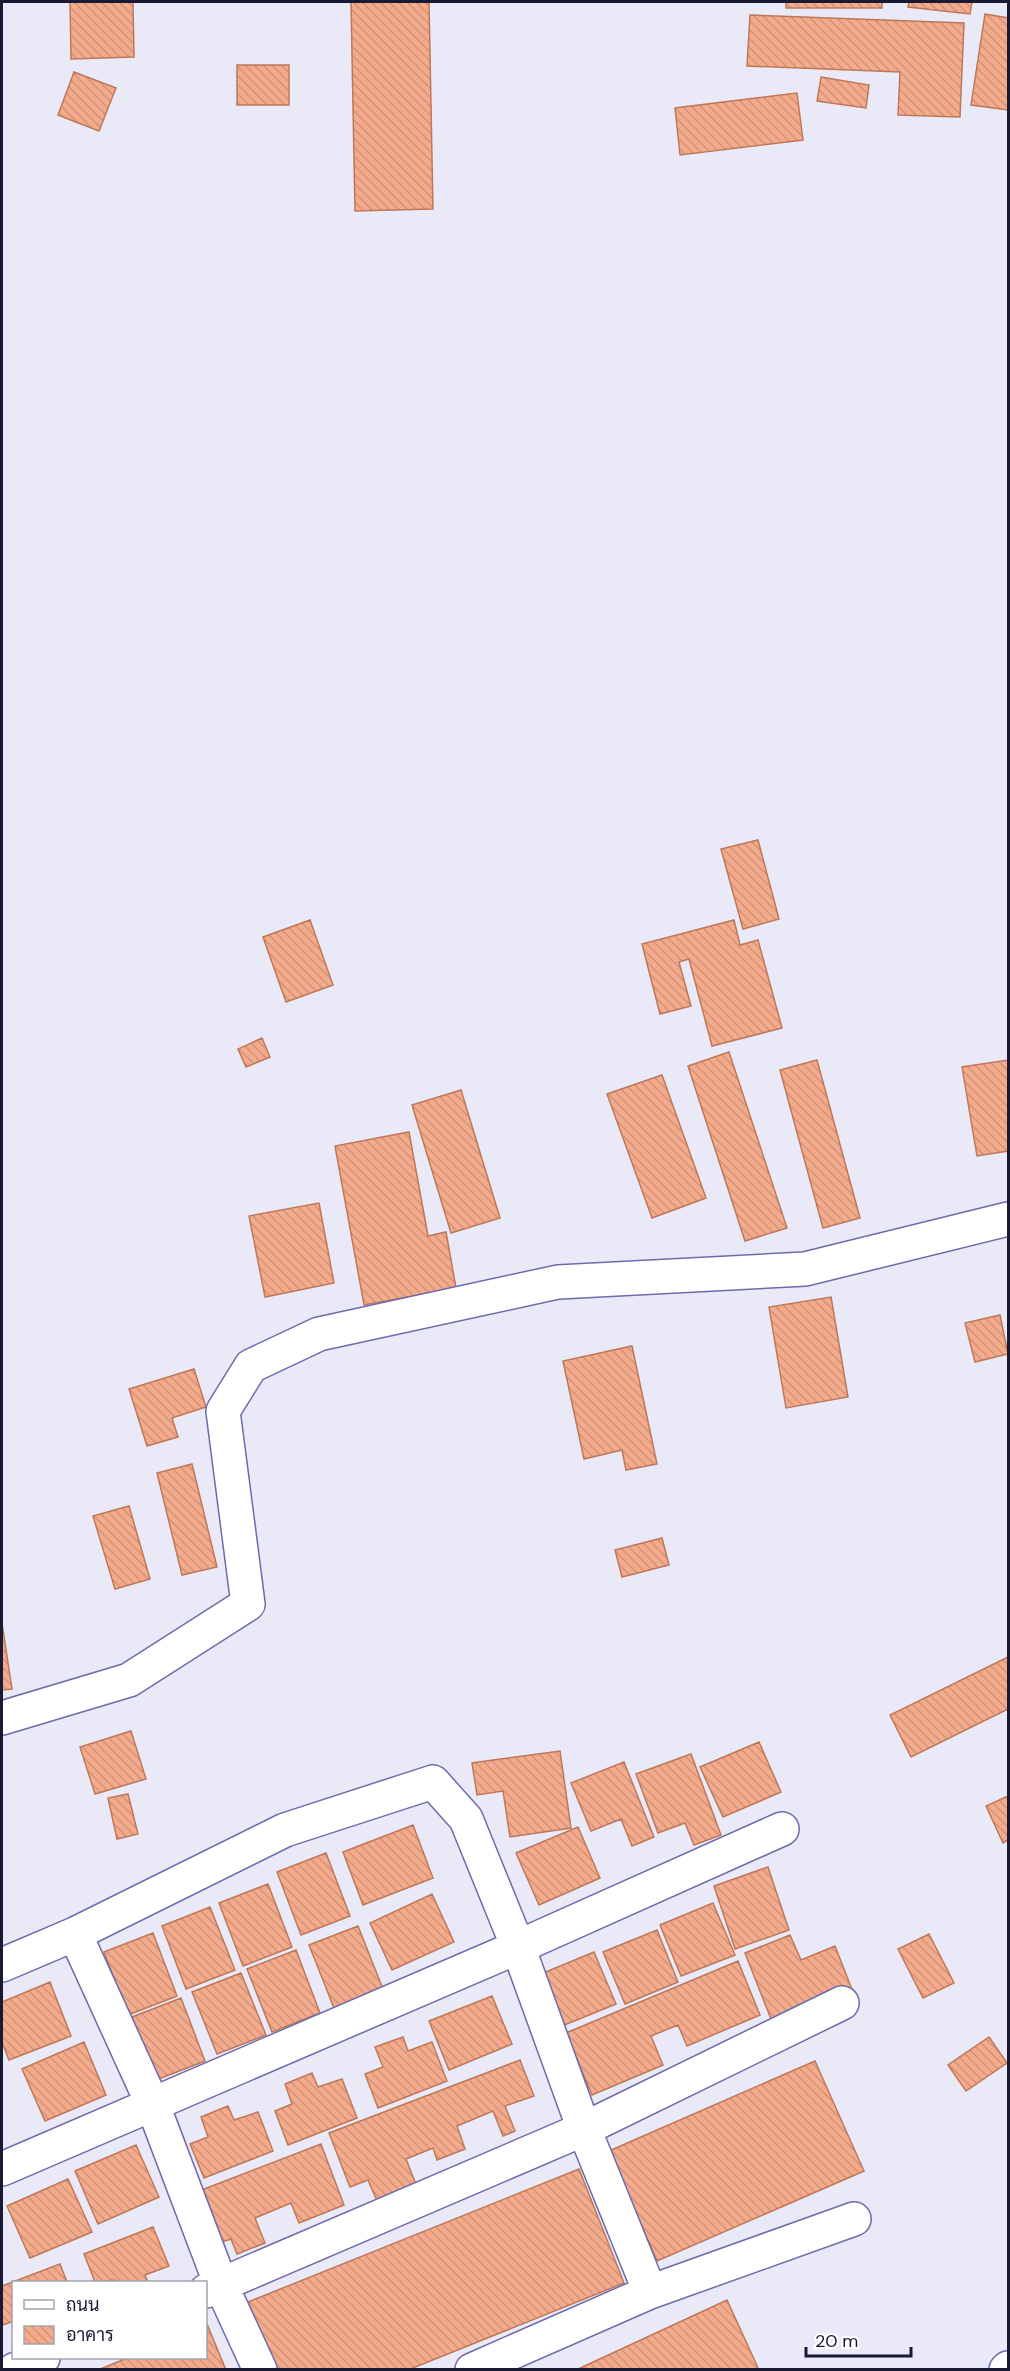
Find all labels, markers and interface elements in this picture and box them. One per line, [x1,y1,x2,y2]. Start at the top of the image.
legend [12,2281,207,2359]
text: ถนน [66,2293,99,2317]
scale bar [806,2320,911,2358]
text: อาคาร [66,2323,114,2347]
text: 20 m [815,2329,858,2353]

